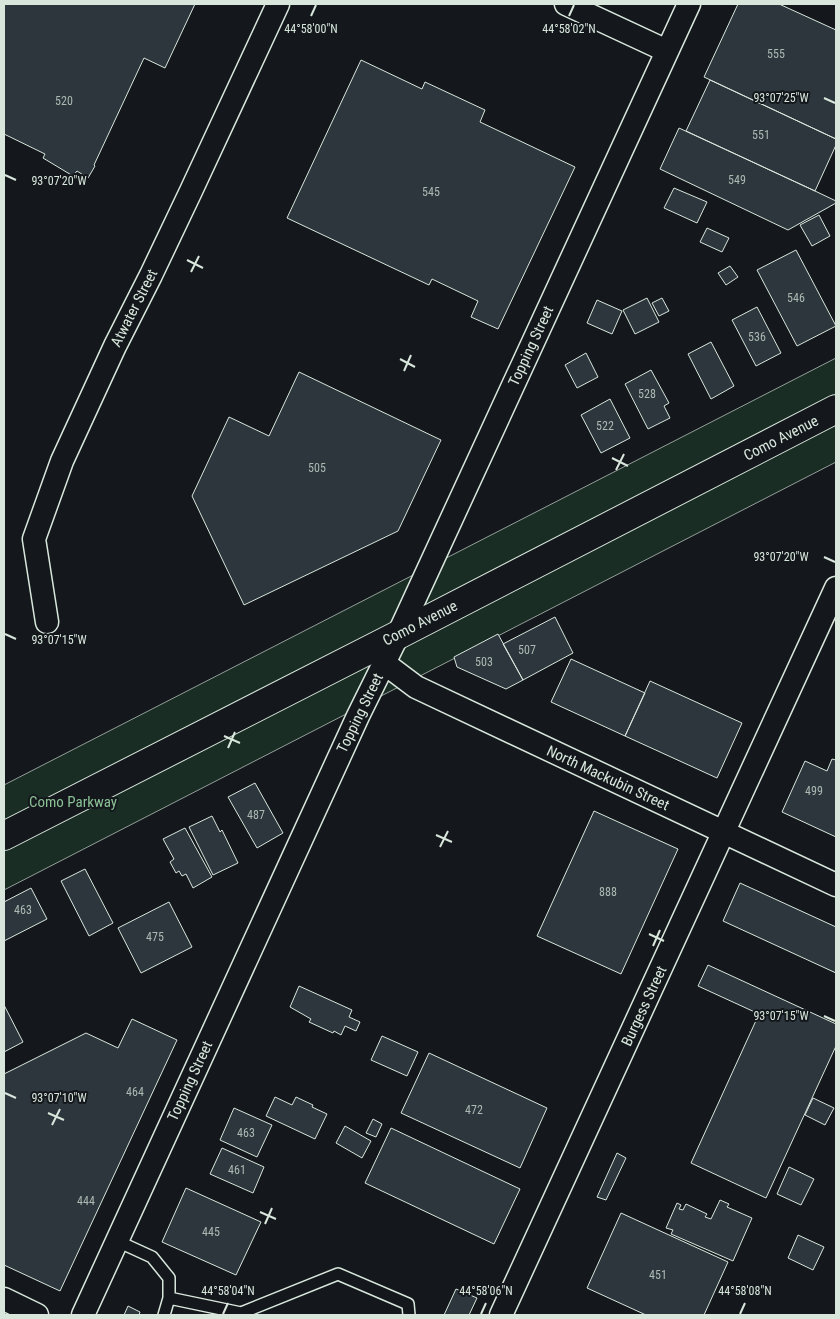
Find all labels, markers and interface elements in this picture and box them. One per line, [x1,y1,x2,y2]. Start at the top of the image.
text: 44°58'00"N [284,22,338,36]
text: 44°58'02"N [542,22,596,36]
house number: 555 [767,47,785,61]
text: 93°07'25"W [753,91,809,105]
house number: 520 [55,94,73,108]
house number: 551 [752,128,770,142]
house number: 549 [728,173,746,187]
text: 93°07'20"W [31,174,87,188]
house number: 545 [422,185,440,199]
street label: Atwater Street [107,266,161,350]
house number: 546 [787,291,805,305]
street label: Topping Street [505,303,557,389]
house number: 536 [748,330,766,344]
house number: 528 [638,387,656,401]
street label: Como Avenue [741,411,821,465]
house number: 522 [596,419,614,433]
house number: 505 [308,461,326,475]
text: 93°07'20"W [753,550,809,564]
street label: Como Avenue [380,596,460,650]
text: 93°07'15"W [31,633,87,647]
house number: 507 [518,643,536,657]
house number: 503 [475,655,493,669]
street label: Topping Street [333,670,387,756]
street label: North Mackubin Street [544,742,672,814]
house number: 499 [805,784,823,798]
park label: Como Parkway [29,793,117,811]
house number: 487 [247,808,265,822]
house number: 888 [599,885,617,899]
house number: 463 [14,903,32,917]
house number: 475 [146,930,164,944]
street label: Burgess Street [618,963,670,1049]
text: 93°07'15"W [753,1009,809,1023]
street label: Topping Street [164,1038,216,1124]
house number: 464 [126,1085,144,1099]
text: 93°07'10"W [31,1091,87,1105]
house number: 472 [465,1103,483,1117]
house number: 463 [237,1126,255,1140]
house number: 461 [228,1163,246,1177]
house number: 444 [77,1194,95,1208]
house number: 445 [202,1225,220,1239]
house number: 451 [649,1268,667,1282]
text: 44°58'04"N [201,1284,255,1298]
text: 44°58'06"N [459,1284,513,1298]
text: 44°58'08"N [718,1284,772,1298]

